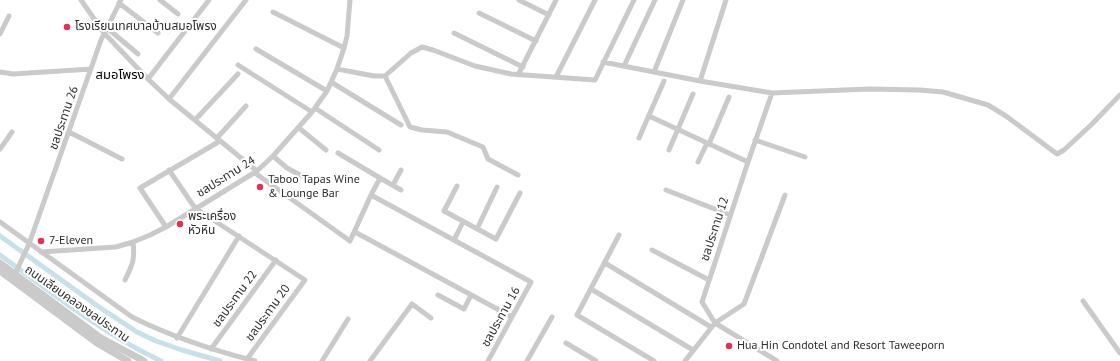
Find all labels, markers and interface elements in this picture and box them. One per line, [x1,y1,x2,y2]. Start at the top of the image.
place label: โรงเรียนเทศบาลบ้านสมอโพรง [75,20,217,34]
marker: โรงเรียนเทศบาลบ้านสมอโพรง [62,22,72,32]
district label: สมอโพรง [96,67,144,83]
street label: ชลประทาน 26 [46,84,82,152]
street label: ชลประทาน 24 [194,153,258,201]
place label: Taboo Tapas Wine & Lounge Bar [268,173,360,201]
marker: Taboo Tapas Wine & Lounge Bar [255,182,265,192]
street label: ชลประทาน 12 [698,195,732,263]
place label: พระเครื่อง หัวหิน [188,210,236,238]
marker: พระเครื่อง หัวหิน [175,219,185,229]
place label: 7-Eleven [49,234,93,248]
marker: 7-Eleven [36,236,46,246]
street label: ถนนเลียบคลองชลประทาน [22,262,132,346]
street label: ชลประทาน 22 [210,268,260,330]
street label: ชลประทาน 20 [243,282,293,344]
street label: ชลประทาน 16 [479,284,523,350]
place label: Hua Hin Condotel and Resort Taweeporn [737,339,944,353]
marker: Hua Hin Condotel and Resort Taweeporn [724,341,734,351]

